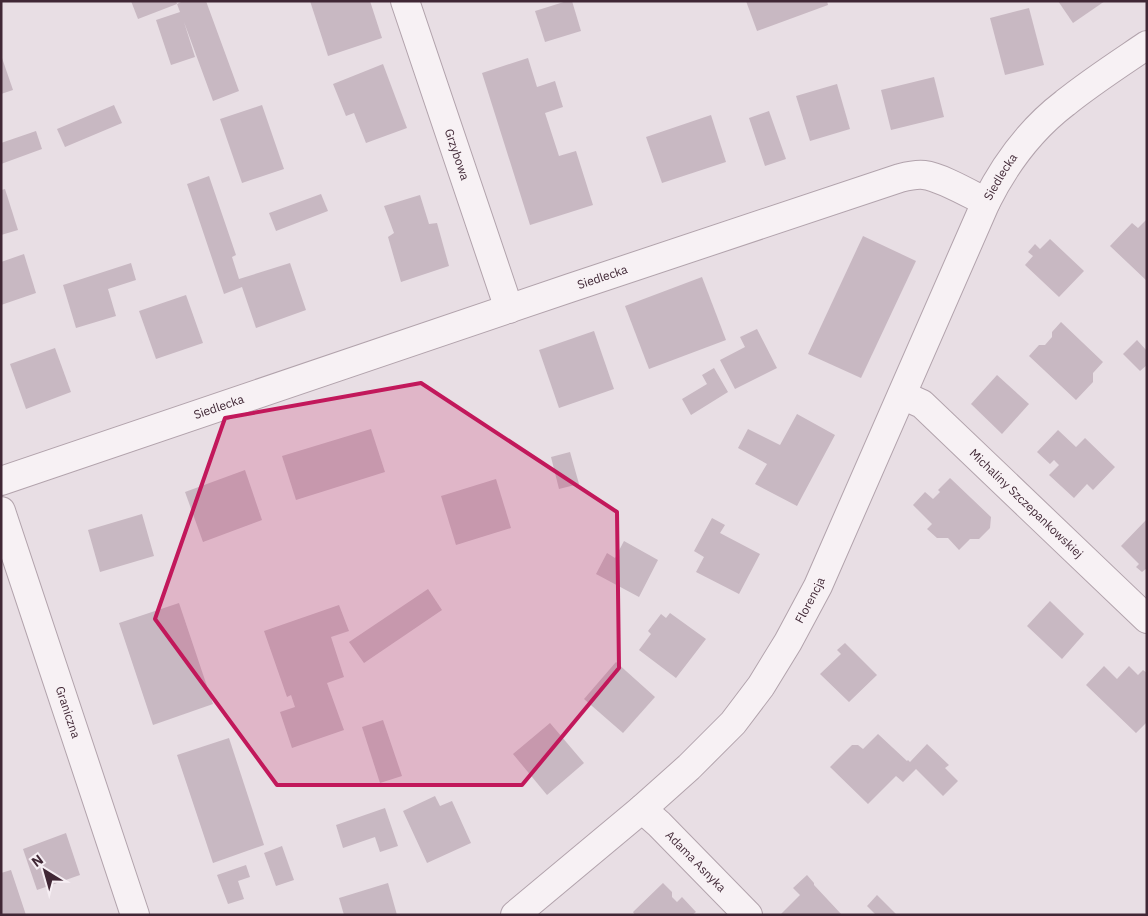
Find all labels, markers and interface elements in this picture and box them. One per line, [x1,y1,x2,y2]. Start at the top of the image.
street label: Grzybowa [442,127,473,183]
street label: Siedlecka [980,150,1021,203]
street label: Siedlecka [575,261,630,292]
street label: Siedlecka [192,391,246,422]
street label: Michaliny Szczepankowskiej [967,445,1086,561]
street label: Florencja [791,574,828,626]
street label: Graniczna [53,684,84,741]
street label: Adama Asnyka [663,827,730,895]
north arrow [20,846,70,896]
text: N [28,850,47,871]

